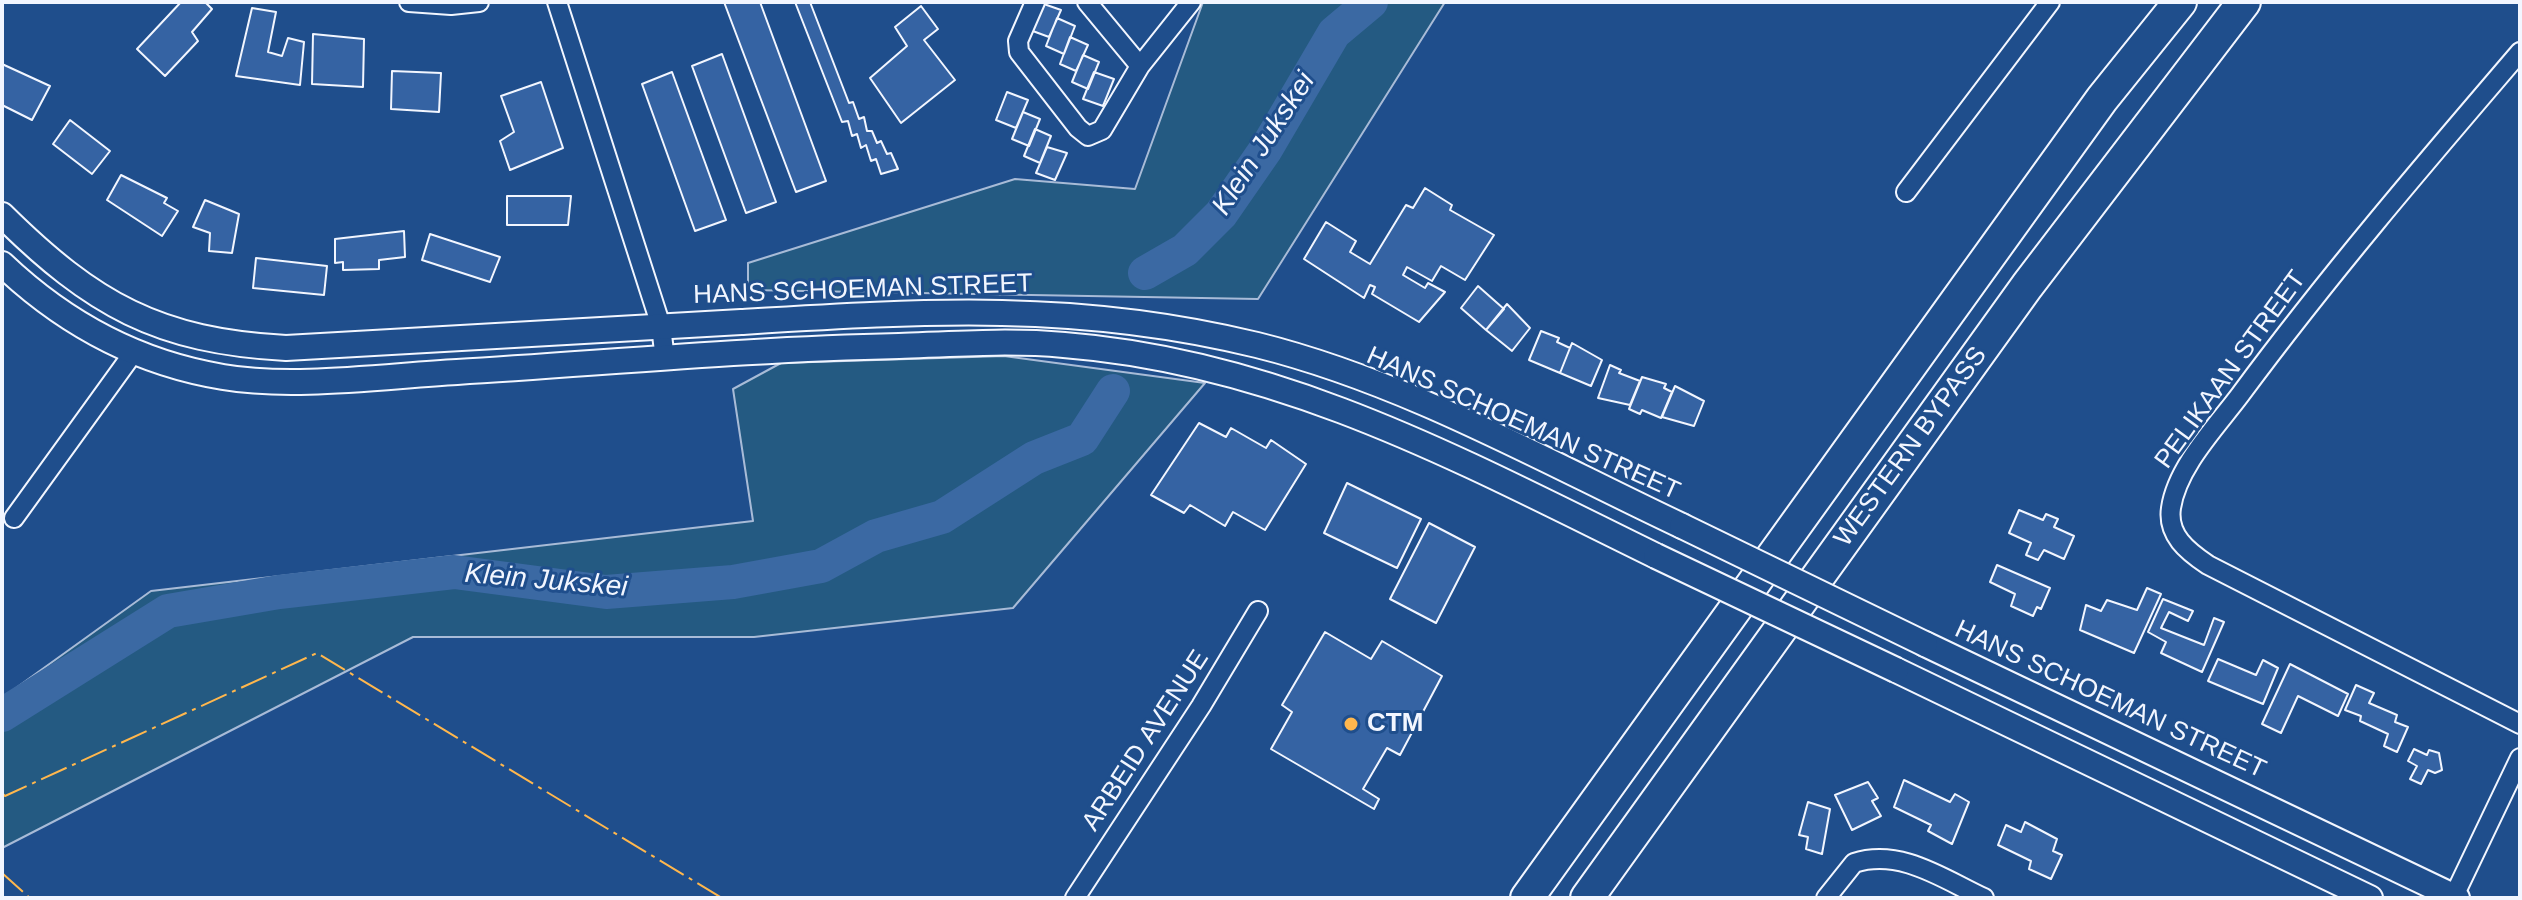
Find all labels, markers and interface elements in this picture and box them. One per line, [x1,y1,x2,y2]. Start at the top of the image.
water label: Klein Jukskei [1205,66,1323,222]
street label: PELIKAAN STREET [2149,265,2313,475]
street label: HANS SCHOEMAN STREET [693,268,1033,312]
street label: HANS SCHOEMAN STREET [1362,341,1684,507]
street label: WESTERN BYPASS [1828,341,1994,553]
water label: Klein Jukskei [463,557,629,605]
street label: HANS SCHOEMAN STREET [1950,614,2270,786]
street label: ARBEID AVENUE [1076,645,1216,837]
place label: CTM [1367,708,1423,740]
marker: CTM [1342,715,1360,733]

